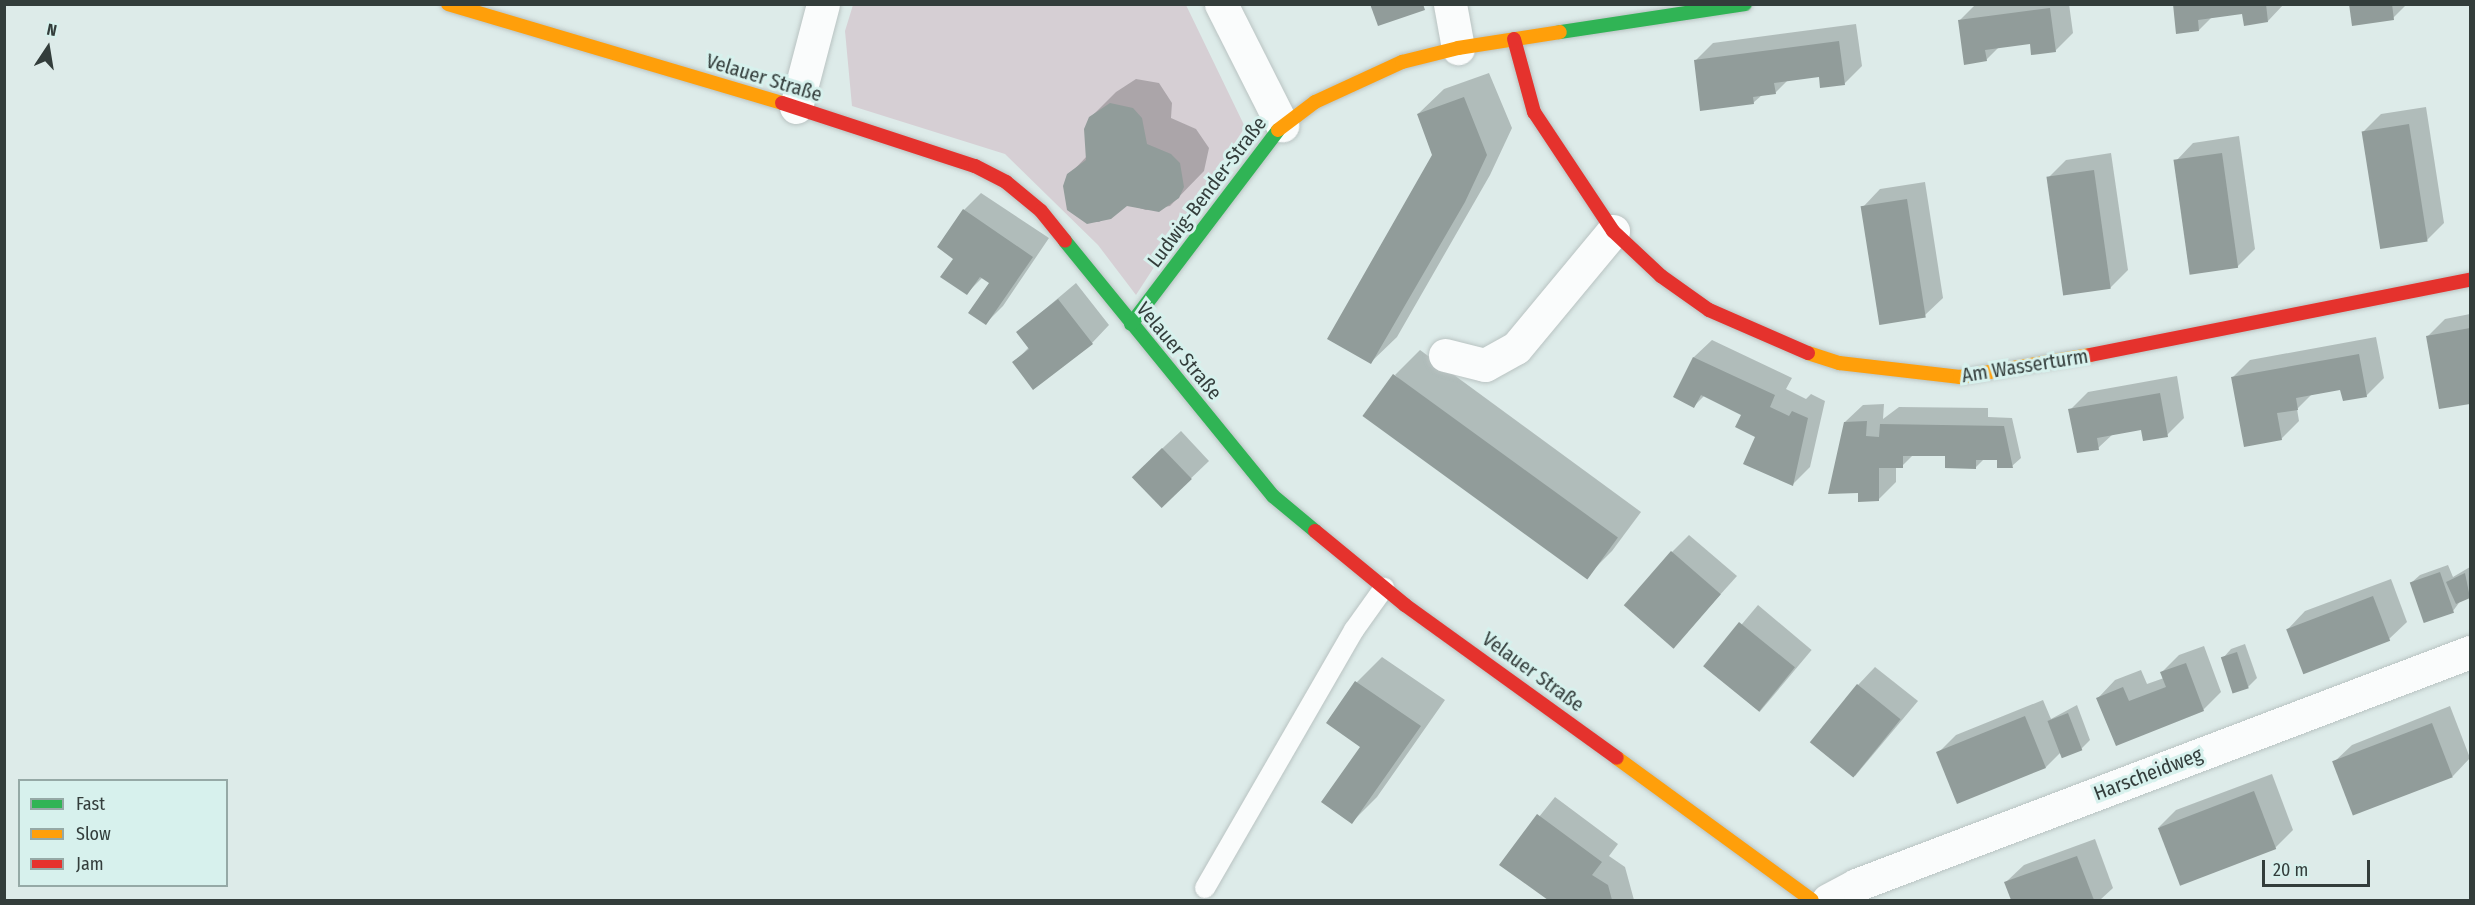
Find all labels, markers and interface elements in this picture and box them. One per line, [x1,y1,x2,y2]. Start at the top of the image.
north arrow [18,18,78,78]
text: N [45,20,59,40]
street label: Velauer Straße [703,49,825,107]
street label: Ludwig-Bender-Straße [1142,112,1272,272]
street label: Velauer Straße [1131,297,1227,405]
street label: Am Wasserturm [1960,344,2090,388]
street label: Velauer Straße [1478,627,1588,717]
street label: Harscheidweg [2090,742,2206,806]
legend [18,779,228,887]
text: Fast [76,793,105,815]
text: Slow [76,823,111,845]
scale bar [2265,848,2373,886]
text: Jam [76,853,104,875]
text: 20 m [2273,859,2308,881]

